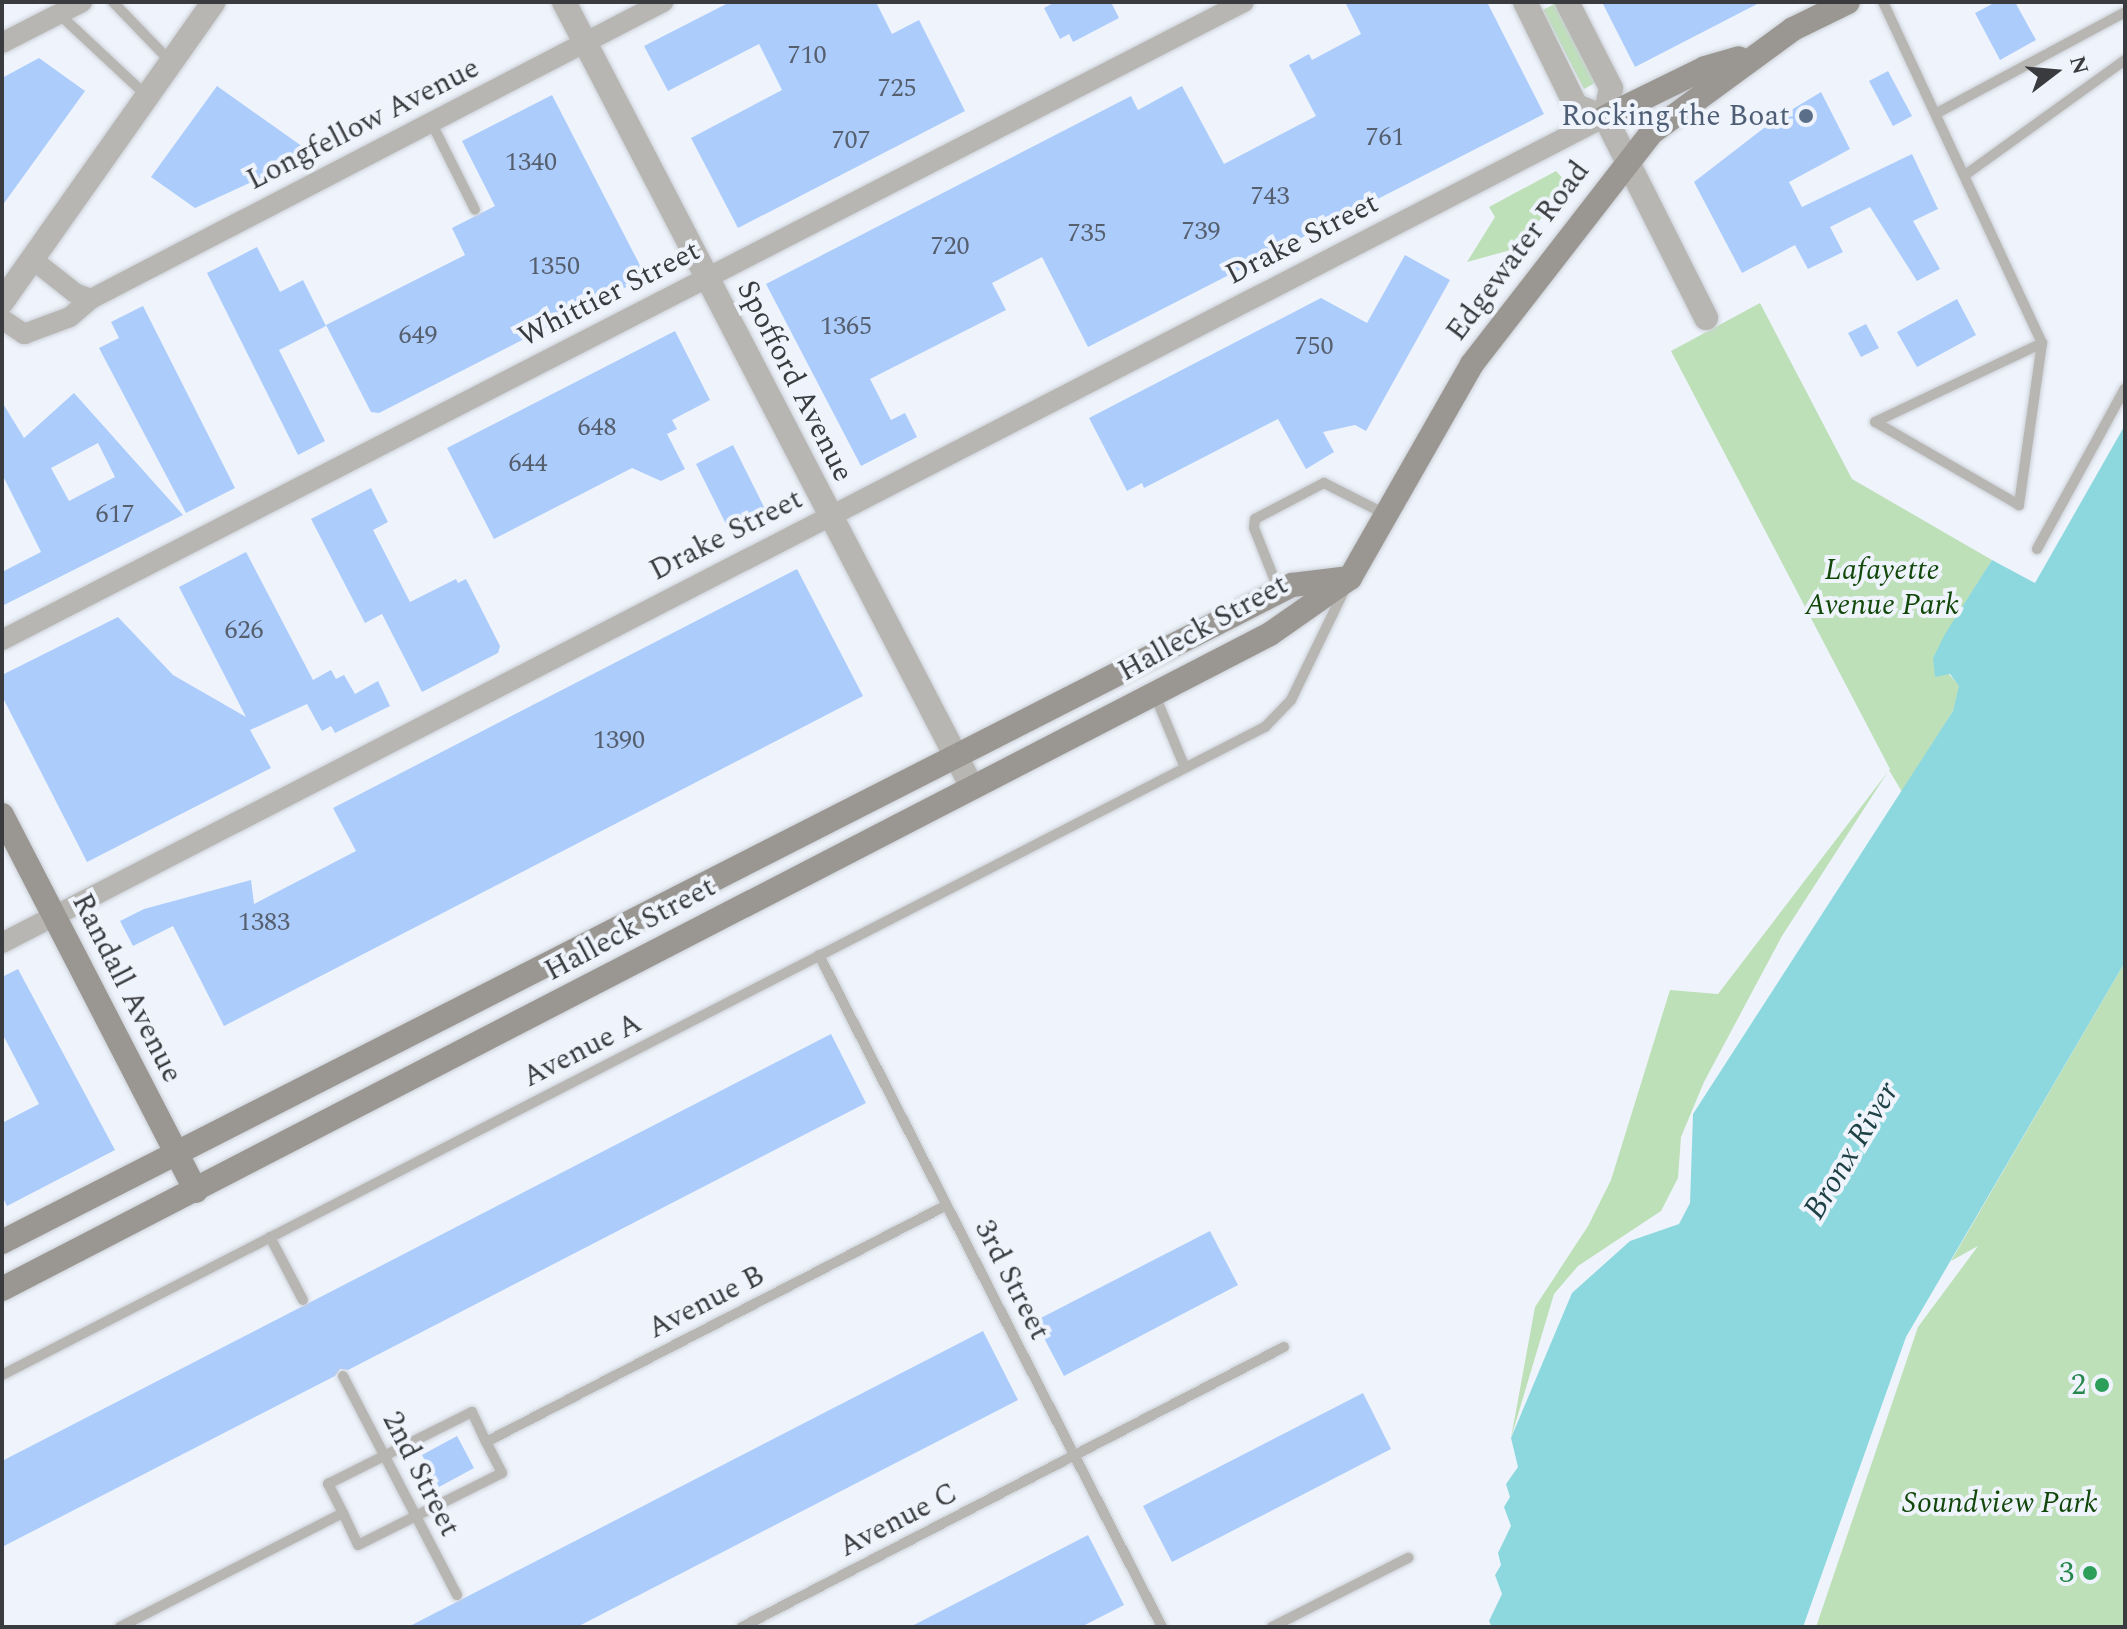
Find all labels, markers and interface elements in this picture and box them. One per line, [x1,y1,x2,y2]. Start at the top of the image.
north arrow [2015,32,2095,112]
house number: 710 [788,40,826,72]
street label: Longfellow Avenue [241,50,485,198]
text: N [2060,52,2097,78]
house number: 725 [878,73,916,105]
place label: Rocking the Boat [1561,98,1790,134]
marker: Rocking the Boat [1797,107,1815,125]
house number: 761 [1366,122,1404,154]
house number: 707 [832,125,870,157]
house number: 1340 [505,147,557,179]
street label: Edgewater Road [1439,154,1597,348]
house number: 743 [1251,181,1289,213]
street label: Drake Street [1219,185,1385,293]
house number: 739 [1182,216,1220,248]
house number: 735 [1068,218,1106,250]
house number: 720 [931,231,969,263]
street label: Whittier Street [512,233,706,355]
house number: 1350 [528,251,580,283]
street label: Spofford Avenue [729,274,861,488]
house number: 1365 [820,311,872,343]
house number: 649 [399,320,437,352]
house number: 750 [1295,331,1333,363]
house number: 648 [578,412,616,444]
house number: 644 [509,448,547,480]
street label: Drake Street [643,481,809,589]
house number: 617 [96,499,134,531]
park label: Lafayette Avenue Park [1805,552,1959,622]
street label: Halleck Street [1112,567,1294,689]
house number: 626 [225,615,263,647]
house number: 1390 [593,725,645,757]
street label: Halleck Street [538,869,722,989]
street label: Randall Avenue [64,887,190,1089]
house number: 1383 [238,907,290,939]
street label: Avenue A [516,1005,648,1095]
water label: Bronx River [1796,1075,1908,1227]
street label: 3rd Street [966,1214,1058,1346]
street label: Avenue B [642,1257,770,1347]
place label: 2 [2071,1367,2086,1403]
marker: 2 [2093,1376,2111,1394]
street label: 2nd Street [374,1405,468,1543]
street label: Avenue C [833,1475,963,1565]
park label: Soundview Park [1902,1485,2098,1521]
place label: 3 [2059,1555,2074,1591]
marker: 3 [2081,1564,2099,1582]

